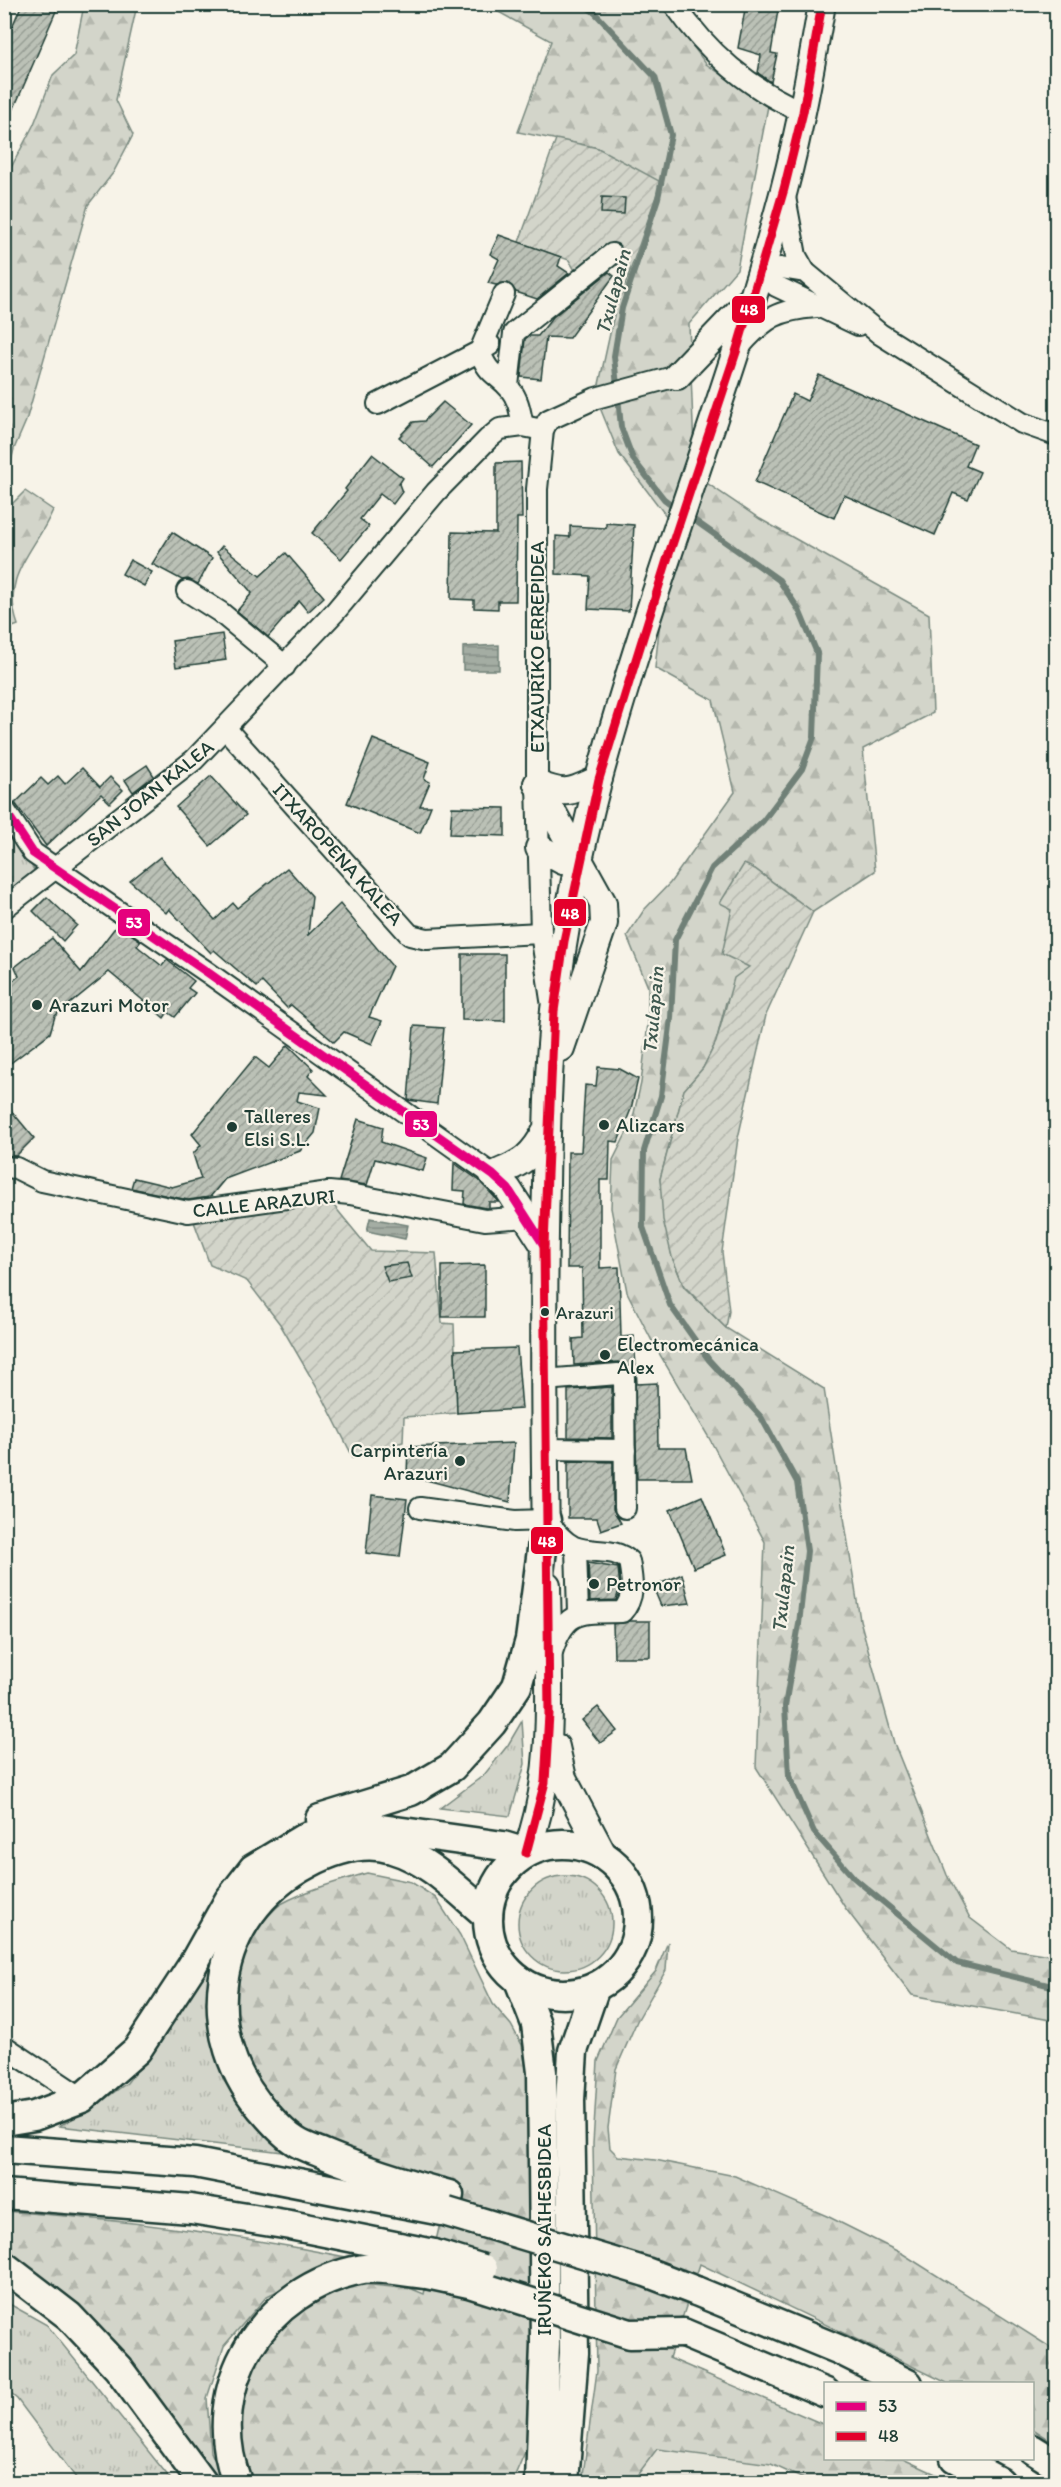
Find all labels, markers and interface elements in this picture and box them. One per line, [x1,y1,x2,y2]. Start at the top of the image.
water label: Txulapain [589,246,636,337]
line badge: 48 [731,295,766,324]
text: 48 [740,300,758,319]
street label: ETXAURIKO ERREPIDEA [525,541,549,753]
street label: SAN JOAN KALEA [82,734,219,852]
street label: ITXAROPENA KALEA [268,778,408,930]
line badge: 48 [553,898,587,927]
text: 48 [561,904,579,923]
line badge: 53 [117,908,151,937]
text: 53 [125,913,143,932]
water label: Txulapain [636,965,669,1055]
place label: Arazuri Motor [49,993,169,1017]
marker: Arazuri Motor [30,998,44,1012]
place label: Talleres Elsi S.L. [244,1104,311,1151]
line badge: 53 [404,1110,438,1138]
place label: Alizcars [616,1113,685,1137]
text: 53 [412,1115,430,1134]
marker: Alizcars [597,1118,611,1132]
marker: Talleres Elsi S.L. [225,1120,239,1134]
street label: CALLE ARAZURI [191,1184,337,1222]
place label: Arazuri [556,1302,614,1324]
marker: Arazuri [539,1306,551,1318]
place label: Electromecánica Alex [617,1332,759,1379]
marker: Electromecánica Alex [598,1348,612,1362]
place label: Carpintería Arazuri [350,1438,449,1485]
marker: Carpintería Arazuri [453,1454,467,1468]
line badge: 48 [530,1526,564,1555]
text: 48 [538,1532,556,1551]
water label: Txulapain [766,1544,800,1634]
place label: Petronor [606,1572,681,1596]
marker: Petronor [587,1577,601,1591]
street label: IRUÑEKO SAIHESBIDEA [532,2124,556,2336]
legend [824,2382,1034,2460]
text: 53 [878,2395,897,2417]
text: 48 [878,2425,899,2447]

